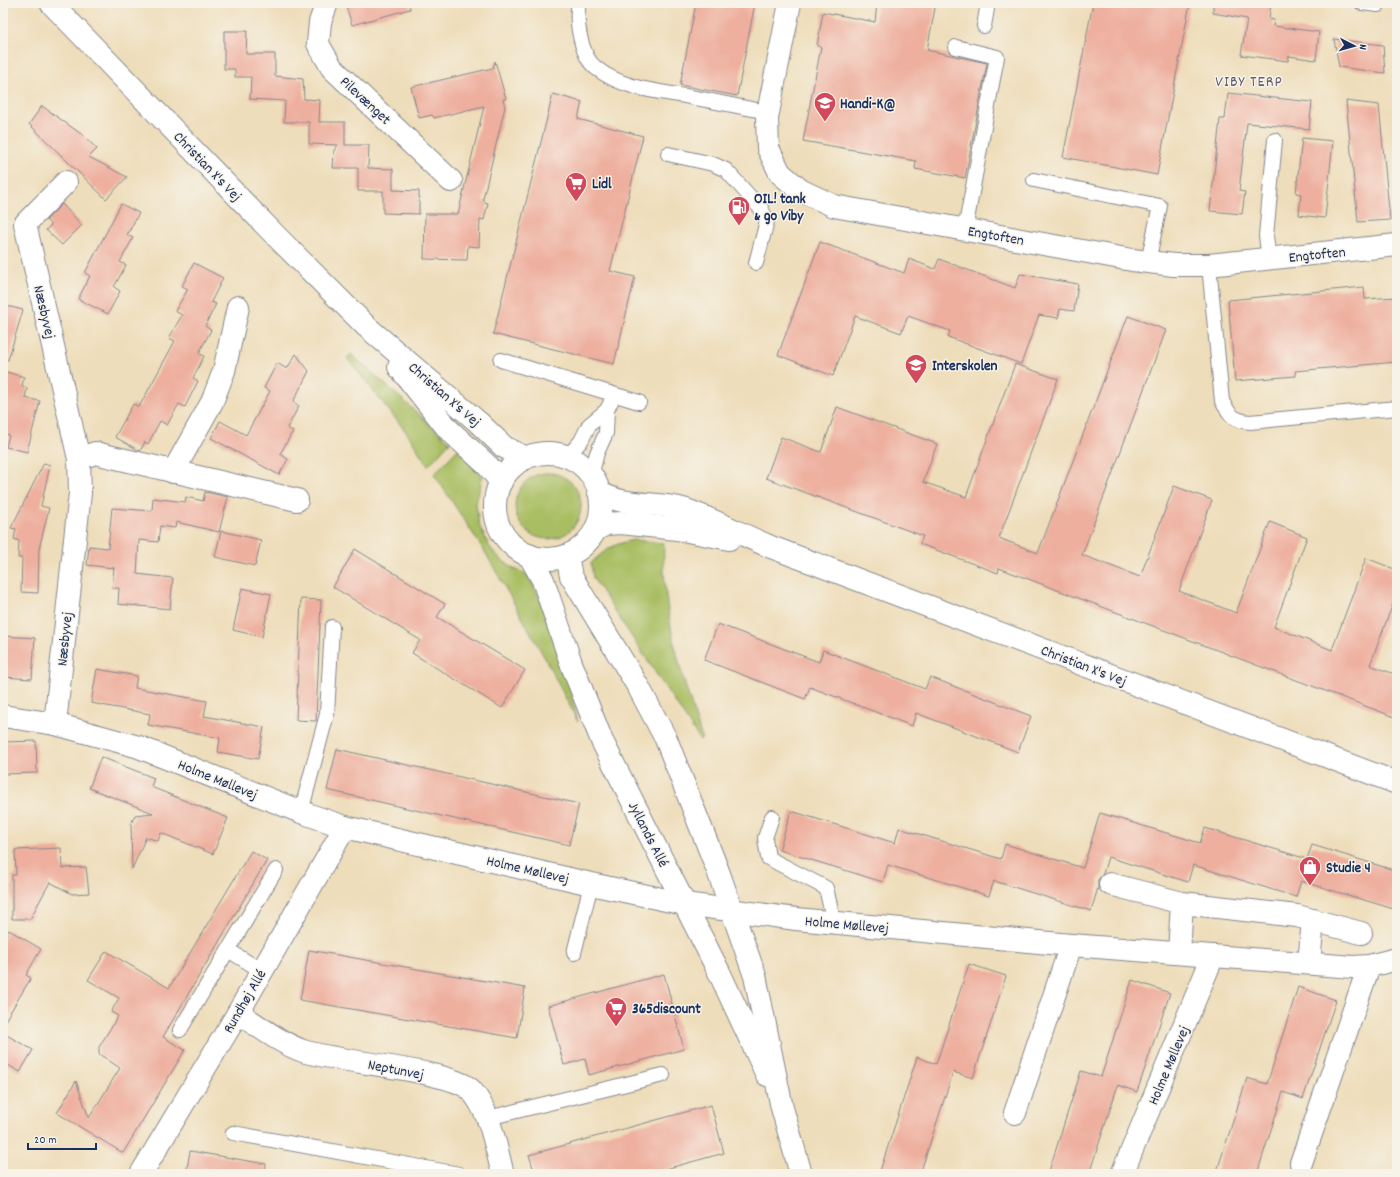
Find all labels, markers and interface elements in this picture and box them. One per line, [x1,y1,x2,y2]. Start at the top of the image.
north arrow [1334,26,1374,66]
text: N [1354,43,1370,51]
district label: VIBY TERP [1215,71,1283,94]
street label: Pilevænget [334,72,395,131]
school or university icon: Handi-K@ [812,90,838,123]
place label: Handi-K@ [840,94,896,116]
street label: Christian X's Vej [167,127,246,208]
supermarket icon: Lidl [563,170,589,203]
place label: Lidl [592,174,612,196]
place label: OIL! tank & go Viby [754,189,806,228]
fuel station icon: OIL! tank & go Viby [726,194,752,227]
street label: Engtoften [966,221,1026,253]
street label: Engtoften [1288,242,1347,270]
street label: Næsbyvej [26,283,60,342]
school or university icon: Interskolen [903,352,929,385]
place label: Interskolen [932,356,998,378]
street label: Christian X's Vej [402,358,485,433]
street label: Næsbyvej [52,611,80,667]
street label: Christian X's Vej [1037,640,1129,693]
street label: Holme Møllevej [174,755,260,807]
street label: Jyllands Allé [621,798,673,872]
street label: Holme Møllevej [484,851,571,891]
shop icon: Studie 4 [1297,854,1323,887]
place label: Studie 4 [1326,858,1371,880]
street label: Holme Møllevej [804,911,890,941]
street label: Rundhøj Allé [219,966,273,1038]
supermarket icon: 365discount [603,995,629,1028]
place label: 365discount [632,999,701,1021]
street label: Holme Møllevej [1143,1023,1196,1109]
street label: Neptunvej [366,1055,426,1087]
scale bar [28,1125,96,1151]
text: 20 m [34,1132,57,1149]

